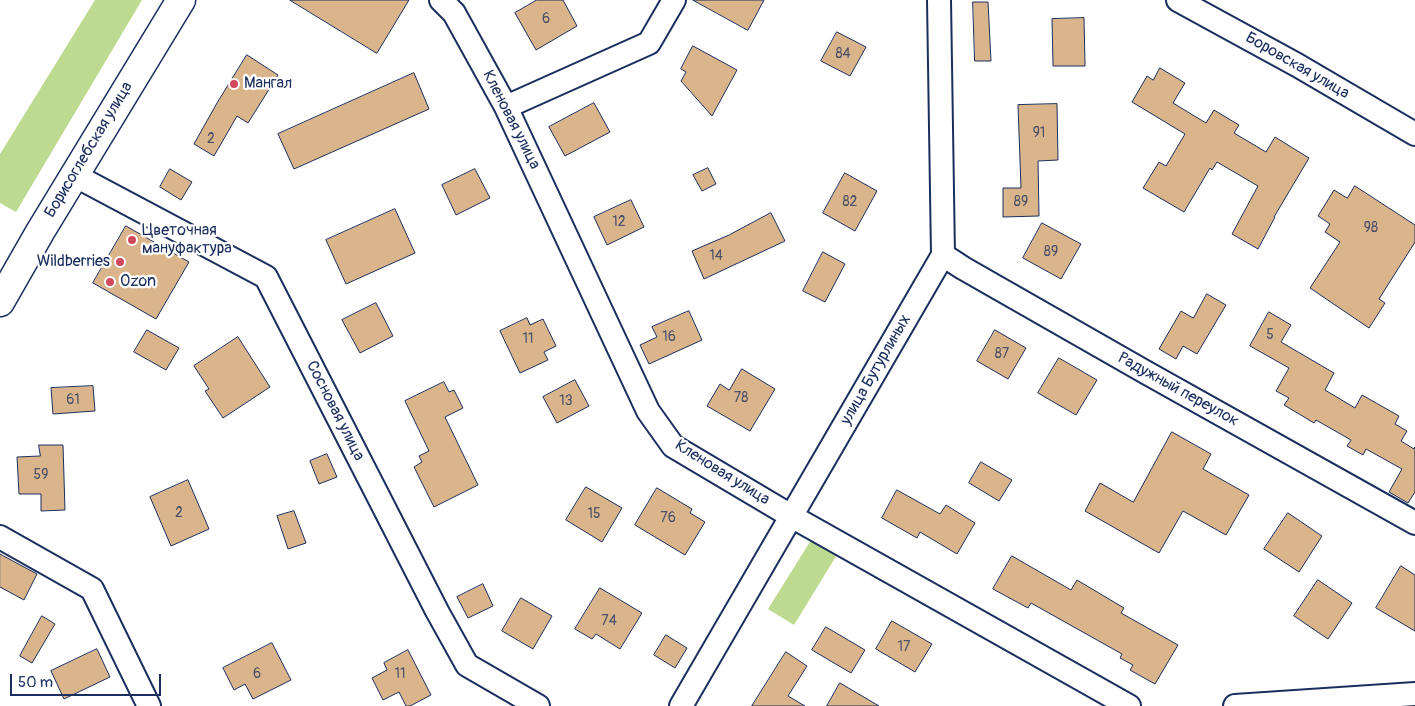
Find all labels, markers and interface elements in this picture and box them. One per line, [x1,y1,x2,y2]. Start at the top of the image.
house number: 6 [542,11,550,27]
street label: Боровская улица [1242,28,1352,104]
house number: 84 [835,46,851,62]
street label: Кленовая улица [478,67,544,173]
place label: Мангал [244,74,292,94]
marker: Мангал [228,78,240,90]
street label: Борисоглебская улица [41,79,137,221]
house number: 91 [1033,125,1045,141]
house number: 2 [207,131,215,147]
house number: 82 [843,194,857,210]
house number: 89 [1014,194,1028,210]
house number: 12 [612,214,626,230]
house number: 98 [1364,220,1378,236]
place label: Цветочная мануфактура [142,221,232,259]
marker: Цветочная мануфактура [126,234,138,246]
house number: 89 [1044,244,1058,260]
house number: 14 [709,248,723,264]
place label: Wildberries [37,252,110,272]
marker: Wildberries [114,256,126,268]
place label: Ozon [120,272,156,292]
marker: Ozon [104,276,116,288]
street label: улица Бутурлиных [837,312,915,428]
house number: 5 [1266,327,1274,343]
house number: 16 [662,329,676,345]
house number: 11 [523,331,533,347]
house number: 87 [995,346,1009,362]
street label: Радужный переулок [1114,349,1242,431]
street label: Сосновая улица [302,358,368,464]
house number: 78 [734,390,748,406]
house number: 61 [66,392,80,408]
house number: 13 [559,393,573,409]
street label: Кленовая улица [671,436,773,510]
house number: 59 [34,467,48,483]
house number: 2 [175,505,183,521]
house number: 15 [587,506,601,522]
house number: 76 [660,510,676,526]
house number: 74 [601,613,617,629]
house number: 17 [898,639,910,655]
scale bar [12,664,164,696]
house number: 6 [253,666,261,682]
house number: 11 [395,666,405,682]
text: 50 m [18,673,53,692]

